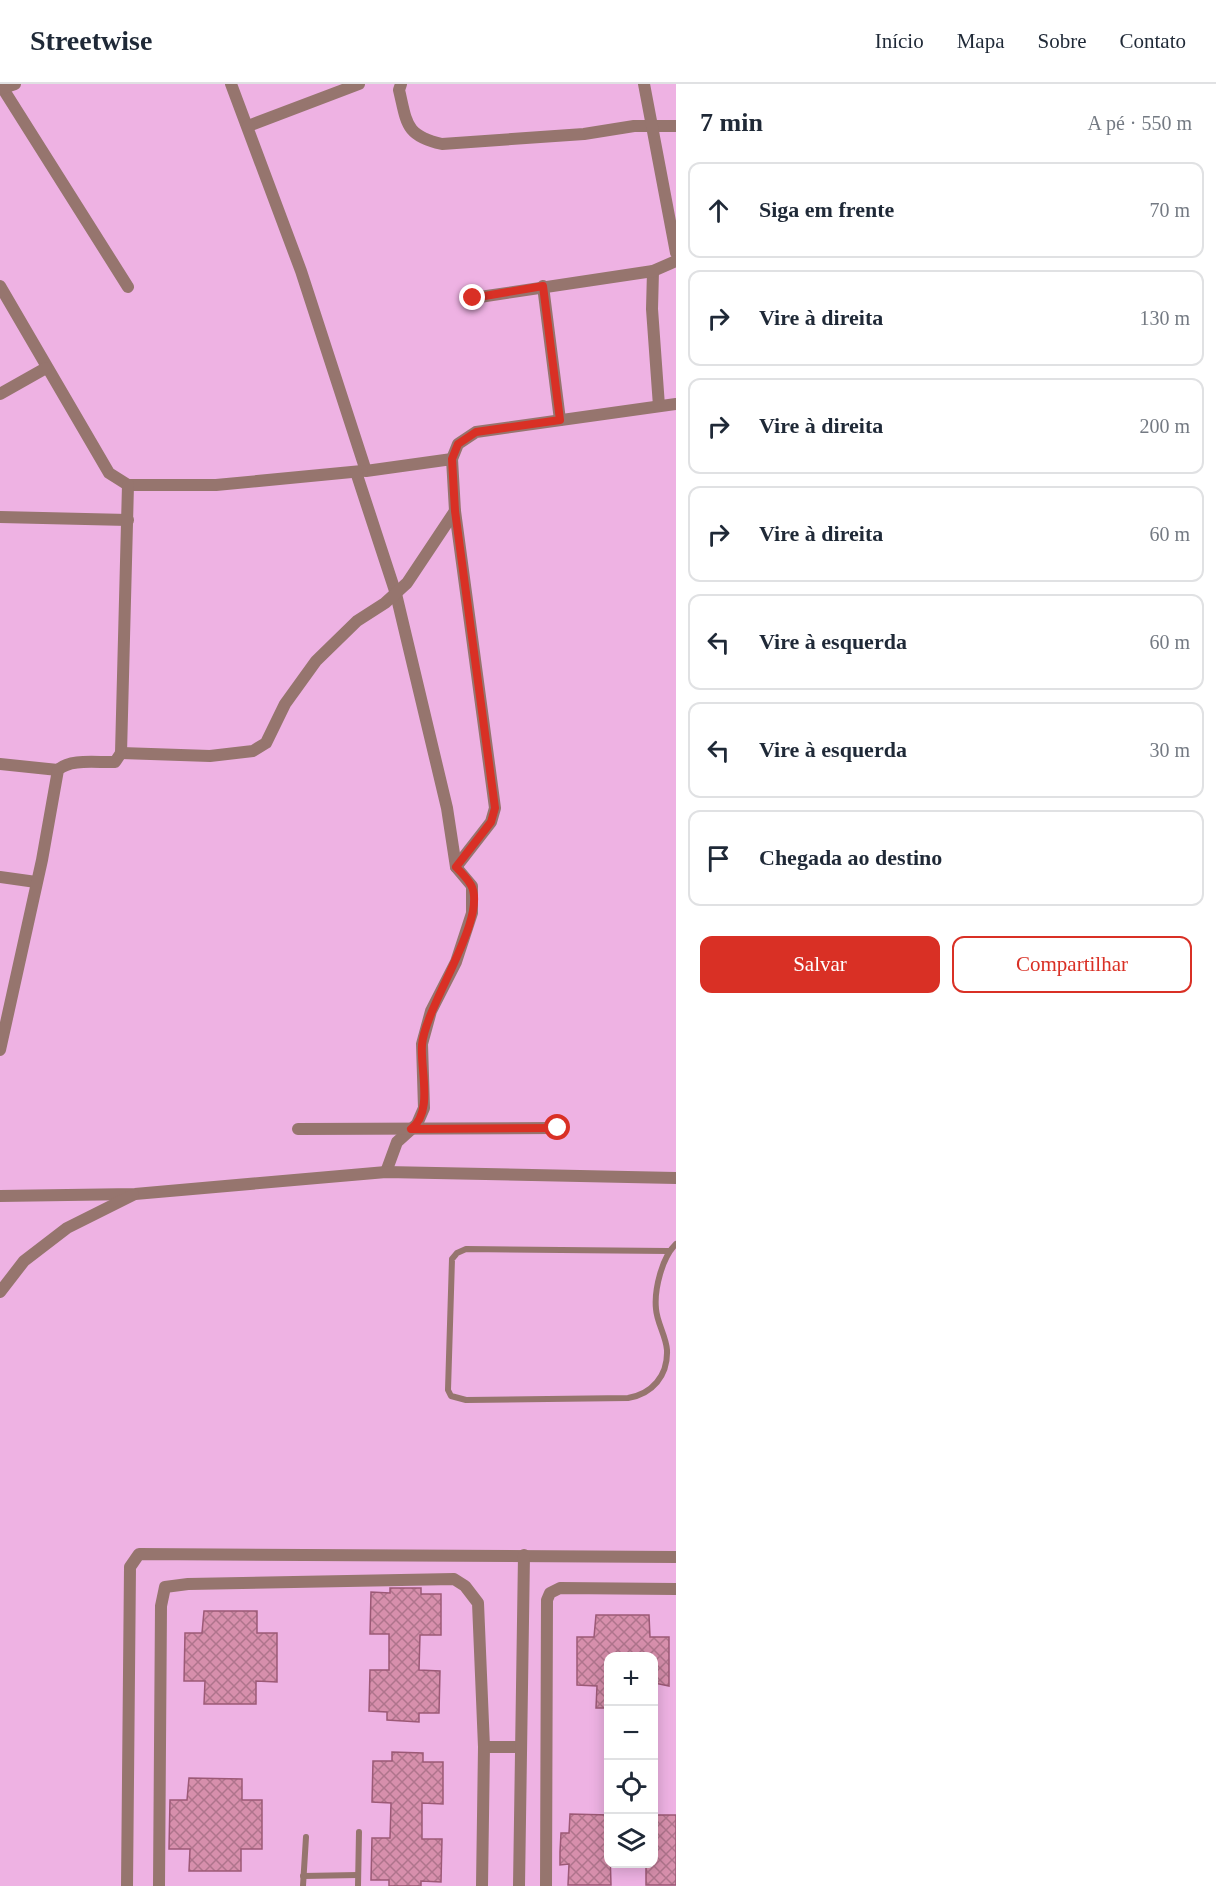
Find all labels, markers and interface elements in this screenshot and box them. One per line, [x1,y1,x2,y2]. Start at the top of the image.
text: Streetwise [30,25,152,56]
text: Início [875,29,924,53]
text: Mapa [957,29,1005,53]
text: Sobre [1038,29,1087,53]
text: Contato [1120,29,1186,53]
text: 7 min [700,108,763,137]
text: A pé · 550 m [1088,112,1192,134]
icon: ahead [702,194,735,227]
text: Siga em frente [759,197,894,222]
text: 70 m [1149,199,1190,221]
route end [459,284,485,310]
icon: right [702,302,735,335]
text: Vire à direita [759,305,883,330]
text: 130 m [1139,307,1190,329]
icon: right [702,410,735,443]
text: Vire à direita [759,413,883,438]
text: 200 m [1139,415,1190,437]
icon: right [702,518,735,551]
text: Vire à direita [759,521,883,546]
text: 60 m [1149,523,1190,545]
icon: left [702,626,735,659]
text: Vire à esquerda [759,629,907,654]
text: 60 m [1149,631,1190,653]
icon: left [702,734,735,767]
text: Vire à esquerda [759,737,907,762]
text: 30 m [1149,739,1190,761]
icon: arrive [702,842,735,875]
text: Chegada ao destino [759,845,942,870]
button: Salvar [700,936,940,993]
button: Compartilhar [952,936,1192,993]
route start [544,1114,570,1140]
map controls [604,1652,658,1868]
button: + [604,1652,658,1706]
button: − [604,1706,658,1760]
button: locate [604,1760,658,1814]
button: layers [604,1814,658,1868]

